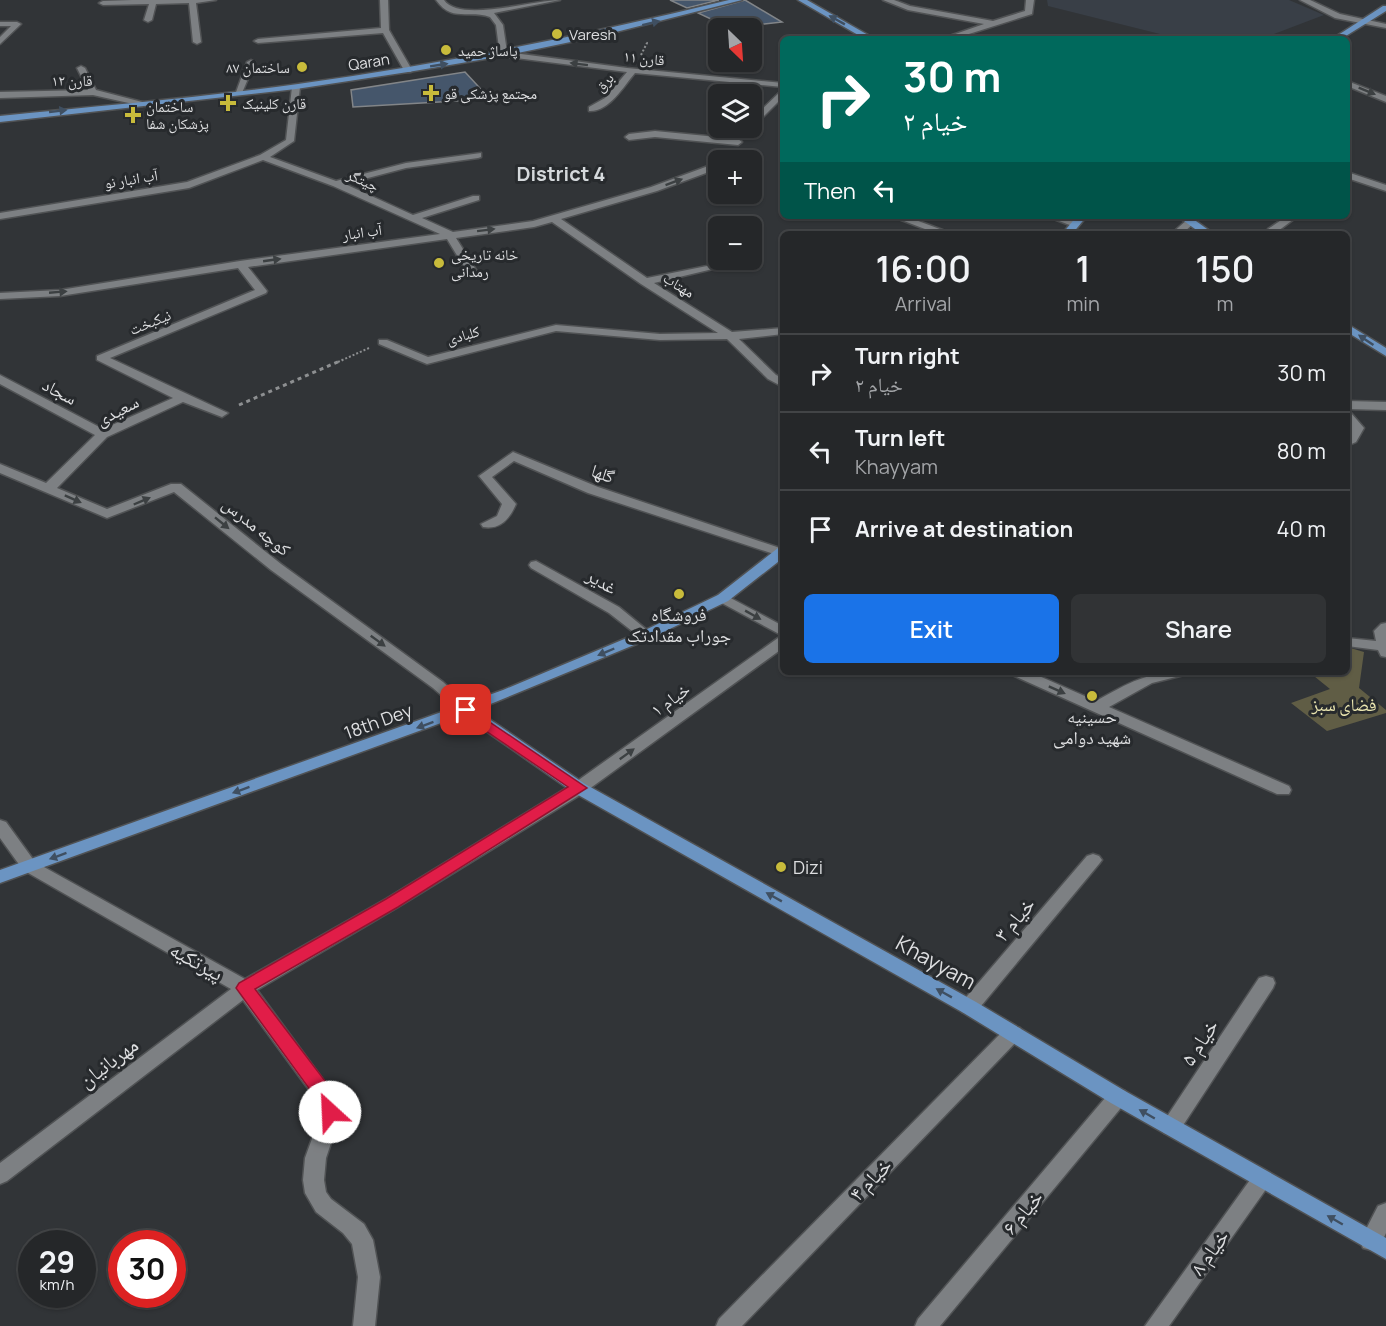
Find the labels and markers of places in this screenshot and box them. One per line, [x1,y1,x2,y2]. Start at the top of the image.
place label: Varesh [569,24,617,45]
marker: Varesh [550,27,564,41]
place label: پاساژ حمید [458,40,518,61]
marker: پاساژ حمید [439,43,453,57]
place label: ساختمان ٨٧ [226,57,290,78]
marker: ساختمان ٨٧ [295,60,309,74]
place label: مجتمع پزشکی قو [444,83,537,104]
marker: مجتمع پزشکی قو [422,84,440,102]
place label: قارن کلینیک [242,93,306,114]
marker: قارن کلینیک [219,94,237,112]
place label: ساختمان پزشکان شفا [146,96,209,134]
marker: ساختمان پزشکان شفا [124,106,142,124]
place label: خانه تاریخی رمدانی [451,244,519,282]
marker: خانه تاریخی رمدانی [432,256,446,270]
marker: فروشگاه جوراب مقدادتک [672,587,686,601]
place label: فروشگاه جوراب مقدادتک [627,602,731,647]
pin [440,684,491,735]
marker: حسینیه شهید دوامی [1085,689,1099,703]
place label: حسینیه شهید دوامی [1053,704,1131,749]
place label: Dizi [793,855,823,879]
marker: Dizi [774,860,788,874]

